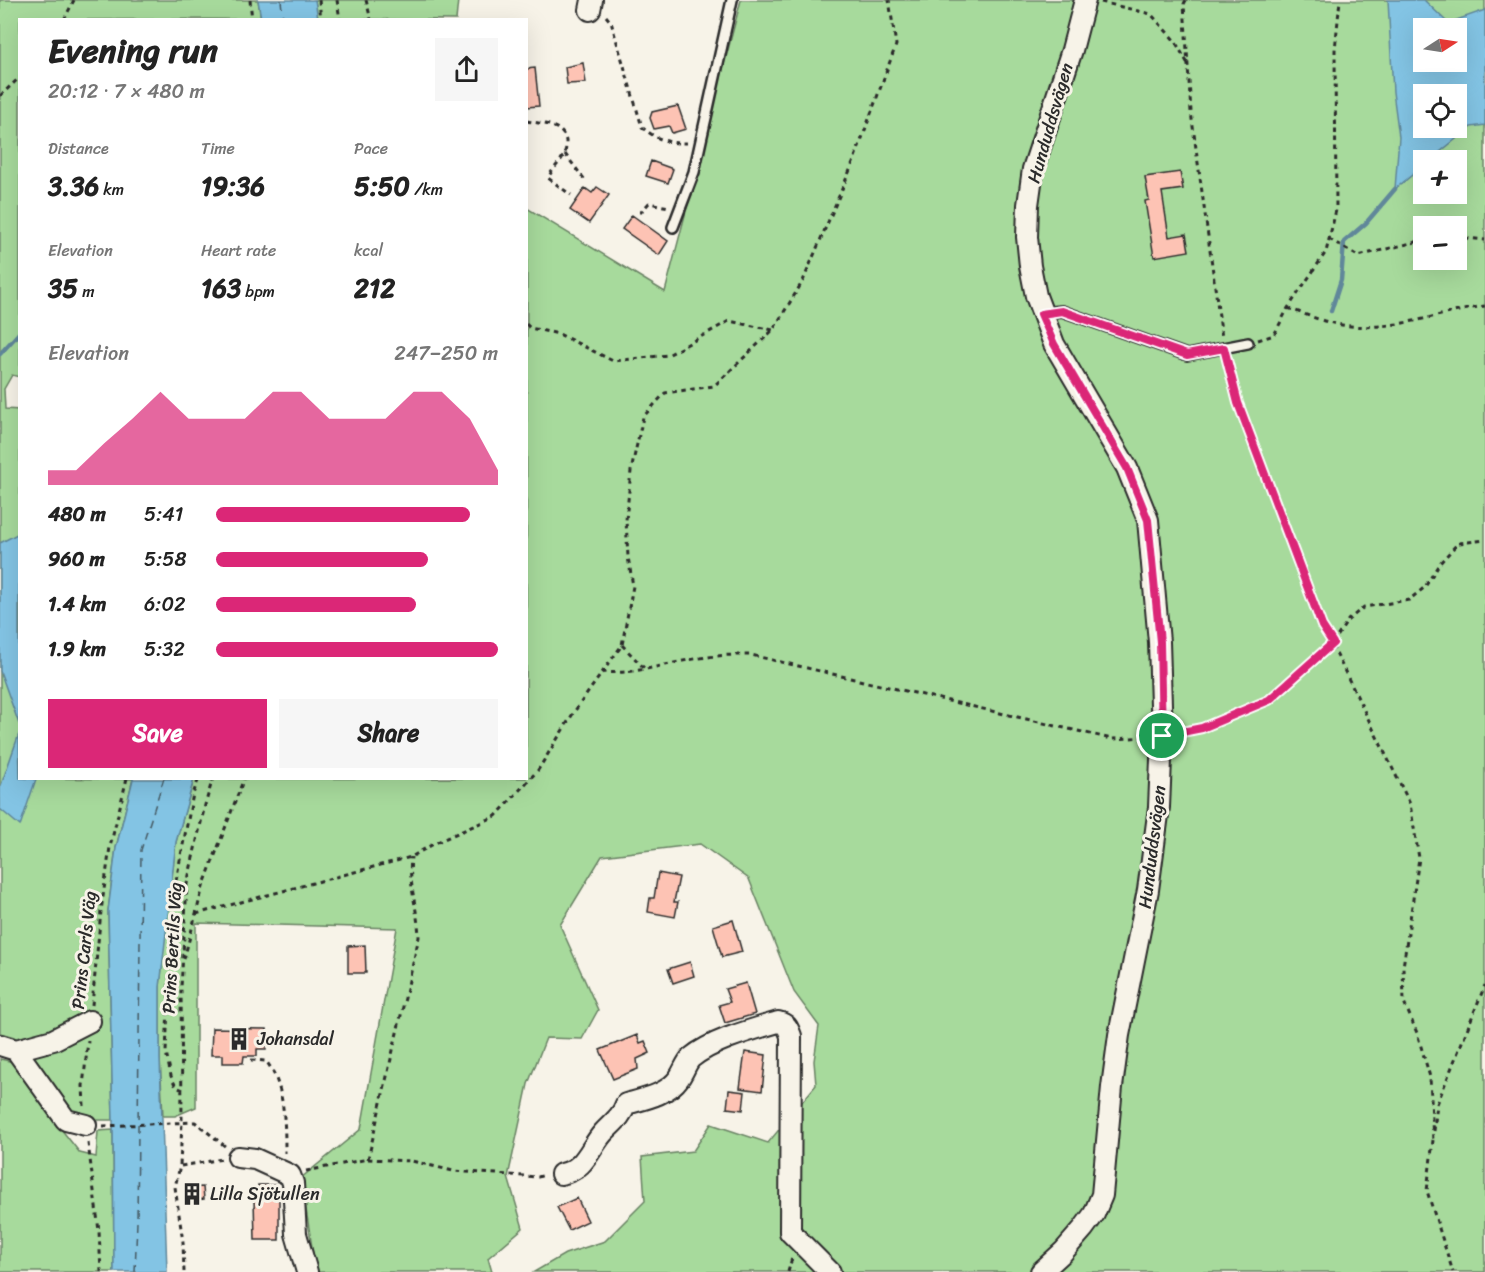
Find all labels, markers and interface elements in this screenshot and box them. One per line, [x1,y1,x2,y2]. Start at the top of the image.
north arrow [1413,18,1467,72]
map controls [1413,18,1467,270]
text: Evening run [48,22,218,80]
button: share [435,38,498,101]
street label: Hunduddsvägen [1018,59,1083,187]
text: 20:12 · 7 × 480 m [48,74,205,109]
button: locate [1413,84,1467,138]
text: Distance [48,134,109,163]
text: Time [201,134,235,163]
text: Pace [354,134,388,163]
button: + [1413,150,1467,204]
text: 3.36 [48,163,99,209]
text: 19:36 [201,163,265,209]
text: 5:50 [354,163,410,209]
text: km [99,175,124,204]
text: /km [410,175,443,204]
button: − [1413,216,1467,270]
text: Elevation [48,236,113,265]
text: Heart rate [201,236,276,265]
text: kcal [354,236,383,265]
text: 35 [48,265,78,311]
text: 163 [201,265,241,311]
text: 212 [354,265,395,311]
text: m [78,277,95,306]
text: bpm [241,277,275,306]
text: Elevation [48,336,129,371]
text: 247–250 m [394,336,498,371]
text: 480 m [48,497,106,532]
text: 5:41 [144,497,183,532]
text: 960 m [48,542,105,577]
text: 5:58 [144,542,187,577]
text: 1.4 km [48,587,106,622]
text: 6:02 [144,587,186,622]
text: 1.9 km [48,632,106,667]
text: 5:32 [144,632,185,667]
button: Save [48,699,267,768]
button: Share [279,699,498,768]
pin [1136,710,1187,761]
icon: arrive [1145,719,1178,752]
street label: Hunduddsvägen [1129,783,1175,910]
street label: Prins Bertils Väg [153,881,191,1015]
street label: Prins Carls Väg [62,889,106,1011]
place label: Johansdal [256,1023,335,1055]
building icon: Johansdal [226,1026,252,1052]
place label: Lilla Sjötullen [210,1178,320,1210]
building icon: Lilla Sjötullen [179,1181,205,1207]

